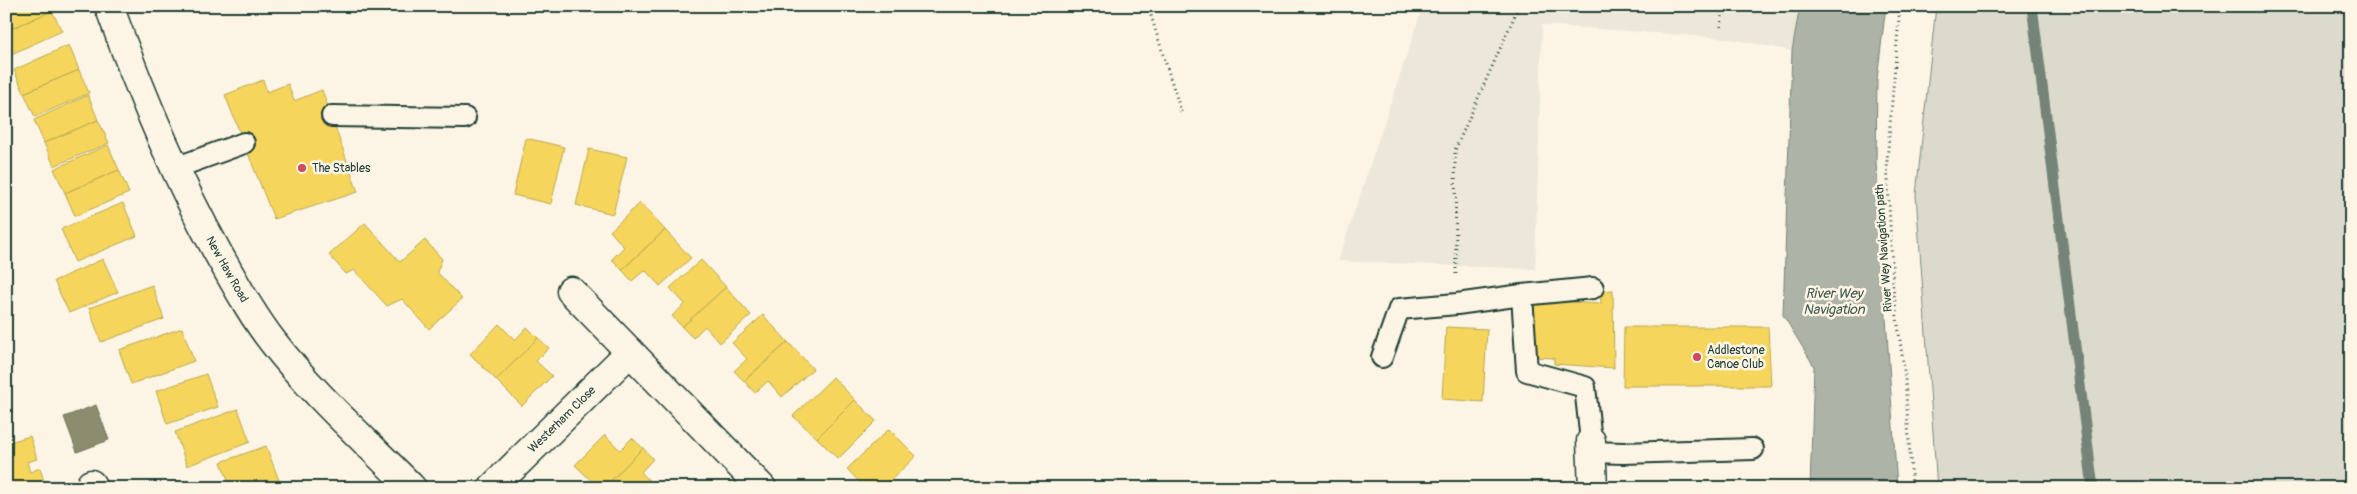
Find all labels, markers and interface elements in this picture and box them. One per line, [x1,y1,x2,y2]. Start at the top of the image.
place label: The Stables [312,161,371,176]
marker: The Stables [296,162,308,174]
street label: River Wey Navigation path [1872,183,1896,312]
street label: New Haw Road [203,234,252,305]
water label: River Wey Navigation [1803,285,1866,318]
place label: Addlestone Canoe Club [1707,343,1765,372]
marker: Addlestone Canoe Club [1691,351,1703,363]
street label: Westerham Close [525,383,599,456]

